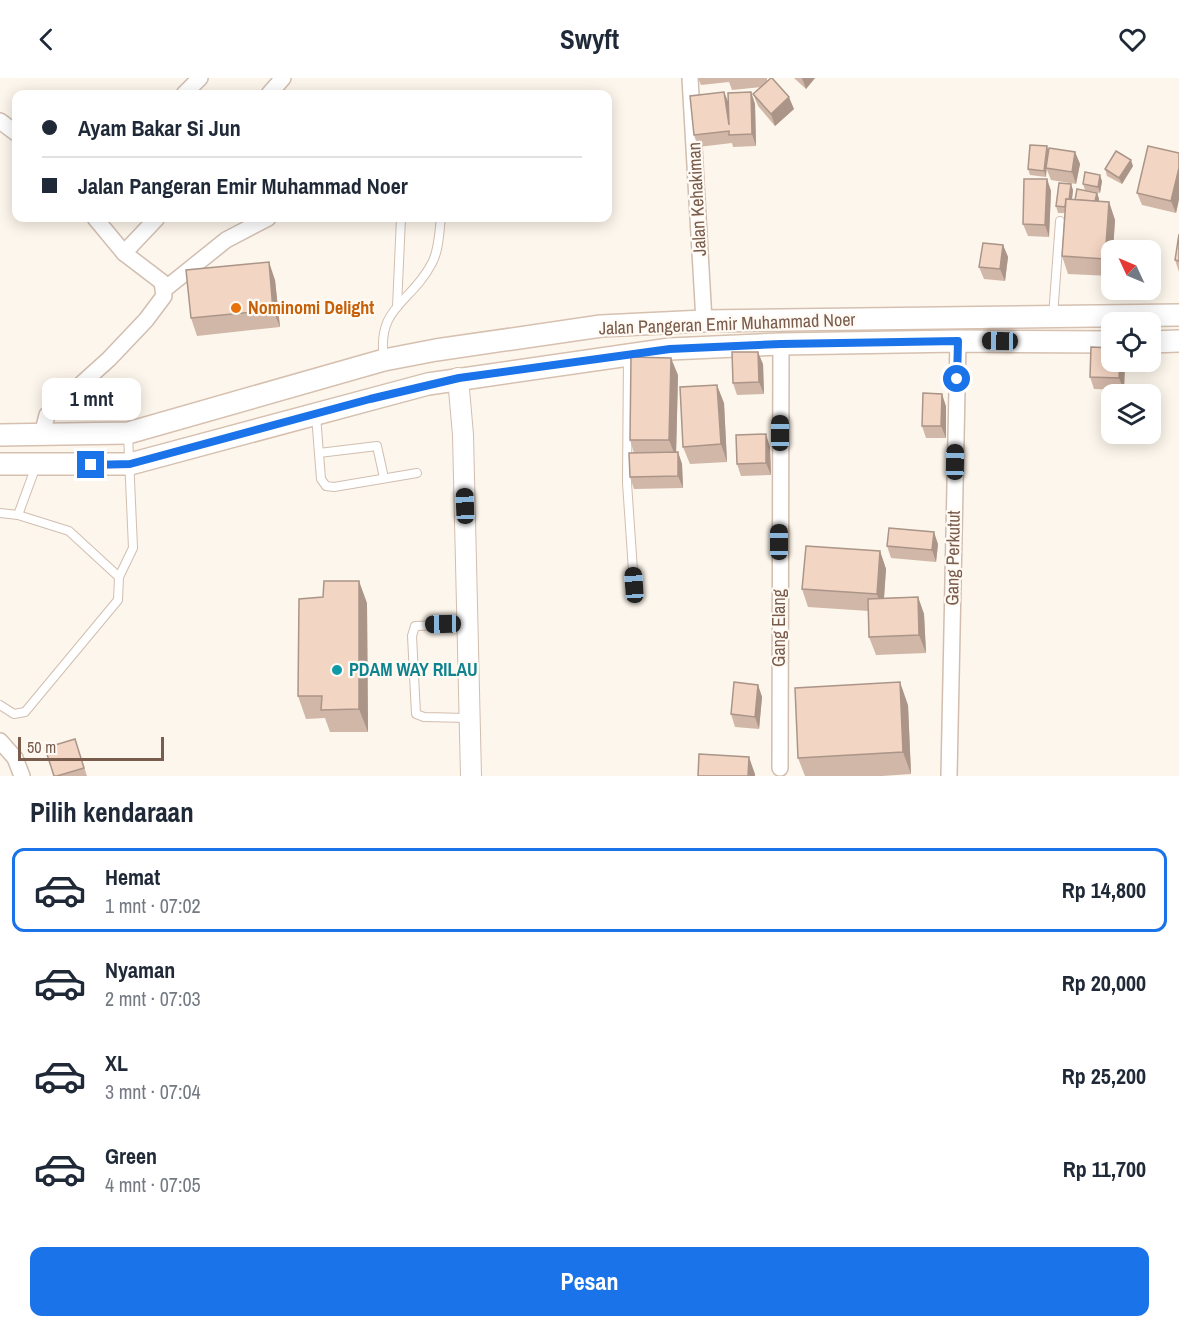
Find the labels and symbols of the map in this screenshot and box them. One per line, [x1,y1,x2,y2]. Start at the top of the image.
street label: Jalan Kehakiman [681,141,712,257]
north arrow [1101,240,1161,300]
place label: Nominomi Delight [248,295,374,320]
marker: Nominomi Delight [229,301,243,315]
street label: Jalan Pangeran Emir Muhammad Noer [598,307,856,340]
car [982,332,1018,350]
route start [943,365,970,392]
callout: 1 mnt [42,378,140,420]
car [771,415,789,451]
car [946,444,964,480]
route end [77,451,104,478]
car [455,488,475,524]
street label: Gang Perkutut [939,510,966,606]
car [770,524,788,560]
car [624,566,644,604]
street label: Gang Elang [766,588,791,667]
car [425,615,461,633]
place label: PDAM WAY RILAU [349,657,478,682]
marker: PDAM WAY RILAU [330,663,344,677]
scale bar [18,734,164,762]

